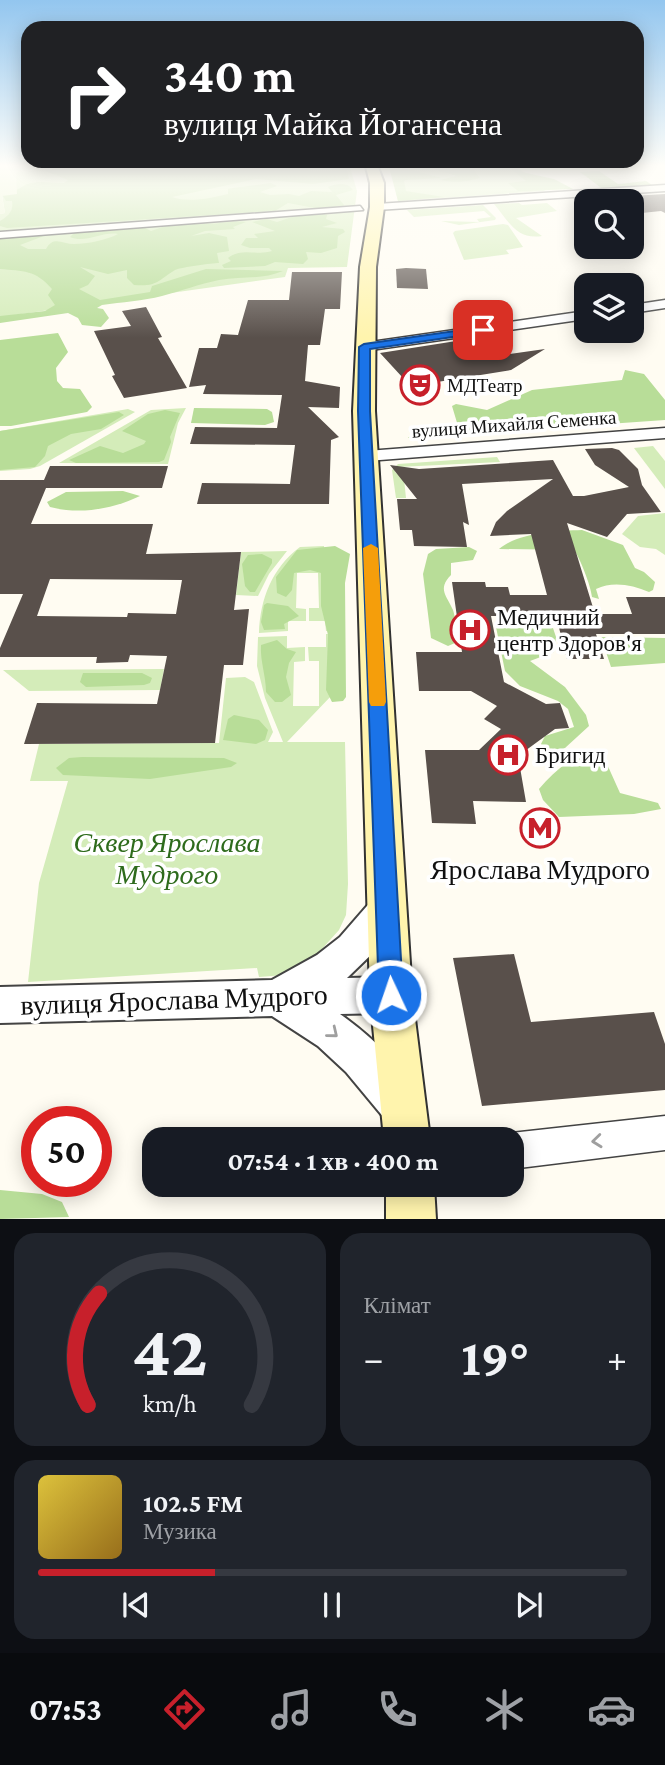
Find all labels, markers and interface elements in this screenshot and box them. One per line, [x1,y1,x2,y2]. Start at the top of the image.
text: 340 m [164,48,295,103]
icon: right [49,49,140,140]
text: вулиця Майка Йогансена [164,106,502,142]
map controls [574,189,644,343]
button: search [574,189,644,259]
button: layers [574,273,644,343]
pin [453,300,513,360]
icon: arrive [464,311,502,349]
theatre icon: МДТеатр [399,364,441,406]
place label: МДТеатр [447,375,522,396]
street label: вулиця Михайля Семенка [411,406,618,442]
place label: Медичний центр Здоров'я [497,604,642,656]
hospital icon: Медичний центр Здоров'я [449,609,491,651]
hospital icon: Бригид [487,734,529,776]
place label: Бригид [535,742,606,768]
metro station icon: Ярослава Мудрого [519,807,561,849]
park label: Сквер Ярослава Мудрого [74,827,260,890]
place label: Ярослава Мудрого [430,854,650,885]
position arrow [354,958,428,1032]
street label: вулиця Ярослава Мудрого [20,979,328,1021]
one-way arrow [326,1024,338,1037]
speed limit sign: 50 [21,1106,112,1197]
one-way arrow [591,1133,602,1148]
text: 07:54 · 1 хв · 400 m [228,1147,438,1176]
text: Клімат [364,1292,431,1318]
text: 42 [132,1311,208,1392]
text: 19° [461,1328,529,1386]
text: − [364,1337,384,1379]
text: + [607,1337,627,1379]
text: km/h [143,1390,197,1417]
text: 102.5 FM [143,1489,243,1518]
text: Музика [143,1518,217,1544]
icon: previous [117,1586,155,1624]
icon: pause [313,1586,351,1624]
icon: next [510,1586,548,1624]
icon: directions [160,1685,209,1734]
icon: music [267,1685,316,1734]
icon: phone [373,1685,422,1734]
icon: climate [480,1685,529,1734]
icon: car [587,1685,636,1734]
text: 07:53 [29,1691,102,1727]

